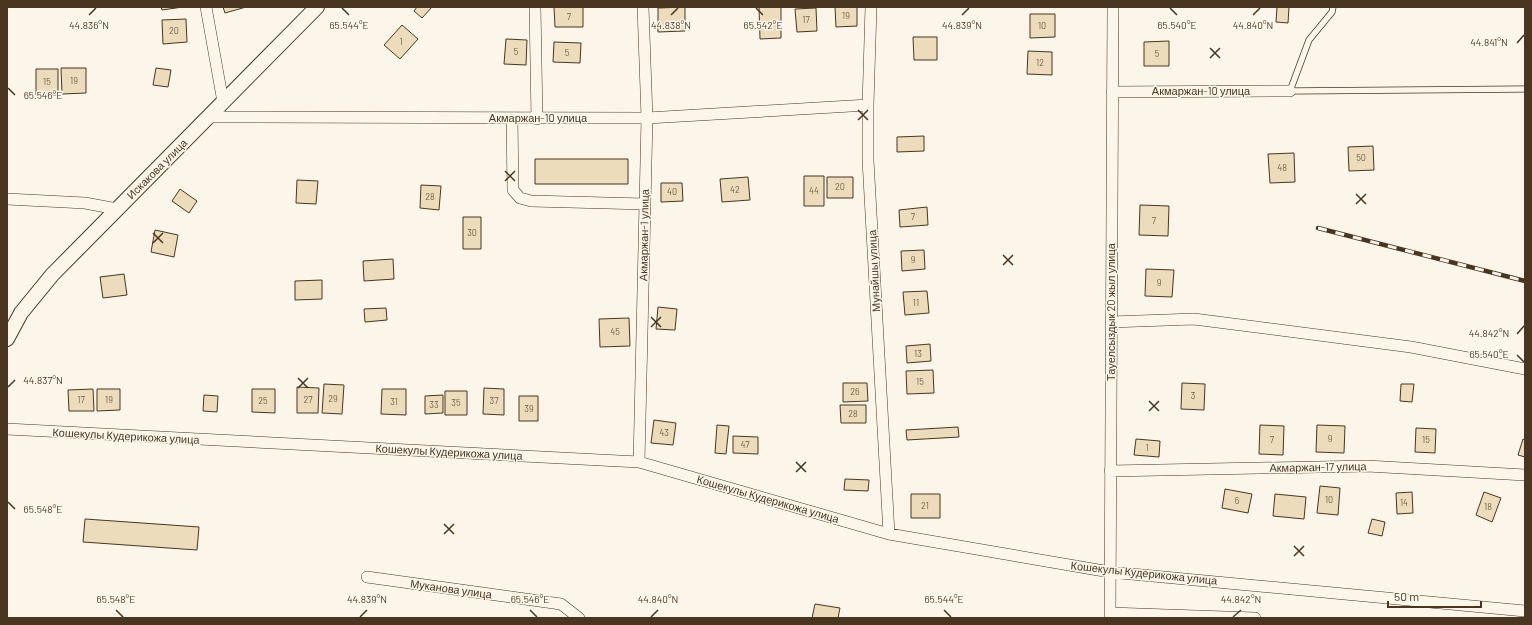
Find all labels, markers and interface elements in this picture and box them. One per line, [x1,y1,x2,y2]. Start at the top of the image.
house number: 19 [842,10,850,21]
house number: 7 [567,11,572,22]
house number: 17 [802,14,810,25]
text: 44.836°N [69,19,109,31]
text: 65.544°E [329,19,369,31]
text: 44.838°N [651,19,691,31]
text: 65.542°E [744,19,782,31]
text: 44.839°N [942,19,982,31]
text: 65.540°E [1157,19,1197,31]
text: 44.840°N [1233,19,1273,31]
house number: 10 [1038,20,1046,31]
house number: 20 [169,25,179,36]
house number: 1 [399,36,403,47]
text: 44.841°N [1470,36,1508,48]
house number: 5 [514,46,519,57]
house number: 5 [565,47,570,58]
house number: 5 [1155,48,1160,59]
house number: 12 [1036,57,1044,68]
house number: 19 [70,75,78,86]
house number: 15 [43,76,51,87]
street label: Акмаржан-10 улица [1152,84,1251,97]
text: 65.546°E [24,89,62,101]
street label: Акмаржан-10 улица [489,111,588,124]
street label: Искакова улица [124,135,190,201]
house number: 50 [1356,152,1366,163]
house number: 48 [1277,162,1287,173]
house number: 20 [835,181,845,192]
house number: 42 [730,184,740,195]
house number: 44 [809,185,819,196]
house number: 40 [667,186,677,197]
street label: Акмаржан-1 улица [636,188,651,281]
house number: 28 [425,191,435,202]
house number: 7 [911,211,916,222]
house number: 7 [1152,215,1157,226]
house number: 30 [467,227,477,238]
street label: Мунайшы улица [865,229,882,312]
street label: Тауелсыздык 20 жыл улица [1104,242,1117,381]
house number: 9 [911,254,916,265]
house number: 9 [1157,277,1162,288]
house number: 11 [913,297,919,308]
house number: 45 [610,326,620,337]
text: 44.842°N [1469,327,1509,339]
house number: 13 [914,348,922,359]
text: 65.540°E [1469,348,1509,360]
text: 44.837°N [23,374,63,386]
house number: 15 [916,376,924,387]
house number: 26 [850,386,860,397]
house number: 3 [1191,390,1196,401]
house number: 29 [328,393,338,404]
house number: 17 [77,394,85,405]
house number: 19 [105,394,113,405]
house number: 27 [303,394,313,405]
house number: 25 [258,395,268,406]
house number: 37 [490,395,499,406]
house number: 31 [390,396,398,407]
house number: 35 [451,397,461,408]
house number: 33 [429,399,439,410]
house number: 39 [524,403,534,414]
house number: 28 [848,408,858,419]
street label: Кошекулы Кудерикожа улица [52,425,201,446]
house number: 43 [659,427,669,438]
house number: 9 [1328,433,1333,444]
house number: 7 [1270,434,1275,445]
house number: 15 [1422,434,1430,445]
house number: 47 [741,439,750,450]
street label: Кошекулы Кудерикожа улица [375,441,524,462]
house number: 1 [1145,442,1149,453]
street label: Акмаржан-17 улица [1269,459,1368,474]
street label: Кошекулы Кудерикожа улица [696,472,842,525]
house number: 10 [1325,494,1333,505]
house number: 6 [1235,495,1240,506]
house number: 14 [1400,497,1408,508]
house number: 21 [921,500,929,511]
house number: 18 [1484,501,1492,512]
text: 65.548°E [24,503,62,515]
street label: Кошекулы Кудерикожа улица [1070,558,1219,587]
street label: Муканова улица [409,576,494,601]
scale bar [1388,583,1481,609]
text: 50 m [1394,589,1419,603]
text: 65.548°E [97,593,135,605]
text: 44.839°N [347,593,387,605]
text: 65.546°E [511,593,549,605]
text: 44.840°N [638,593,678,605]
text: 65.544°E [924,593,964,605]
text: 44.842°N [1221,593,1261,605]

